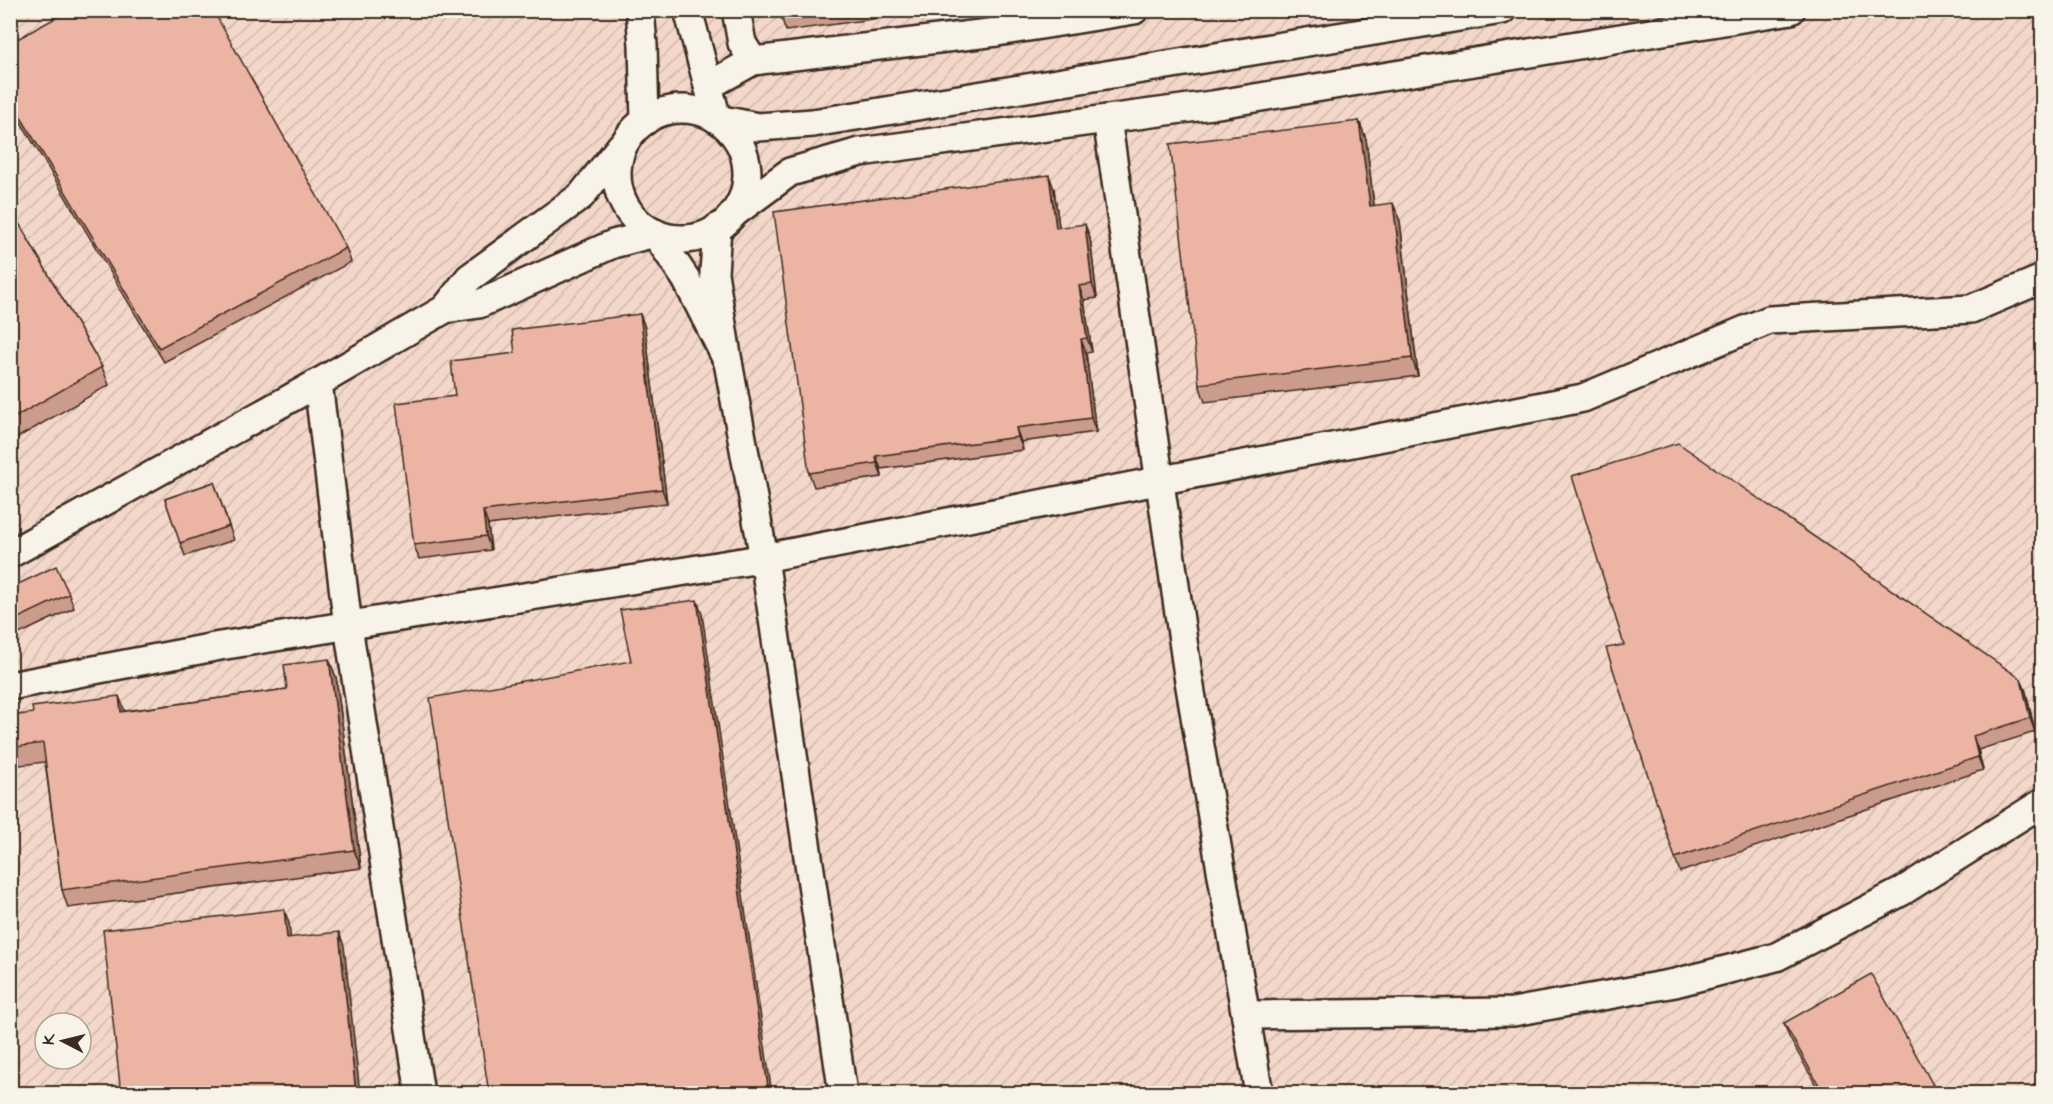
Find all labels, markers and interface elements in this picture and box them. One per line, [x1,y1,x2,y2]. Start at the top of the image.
north arrow [33,1011,93,1071]
text: K [38,1032,61,1046]

